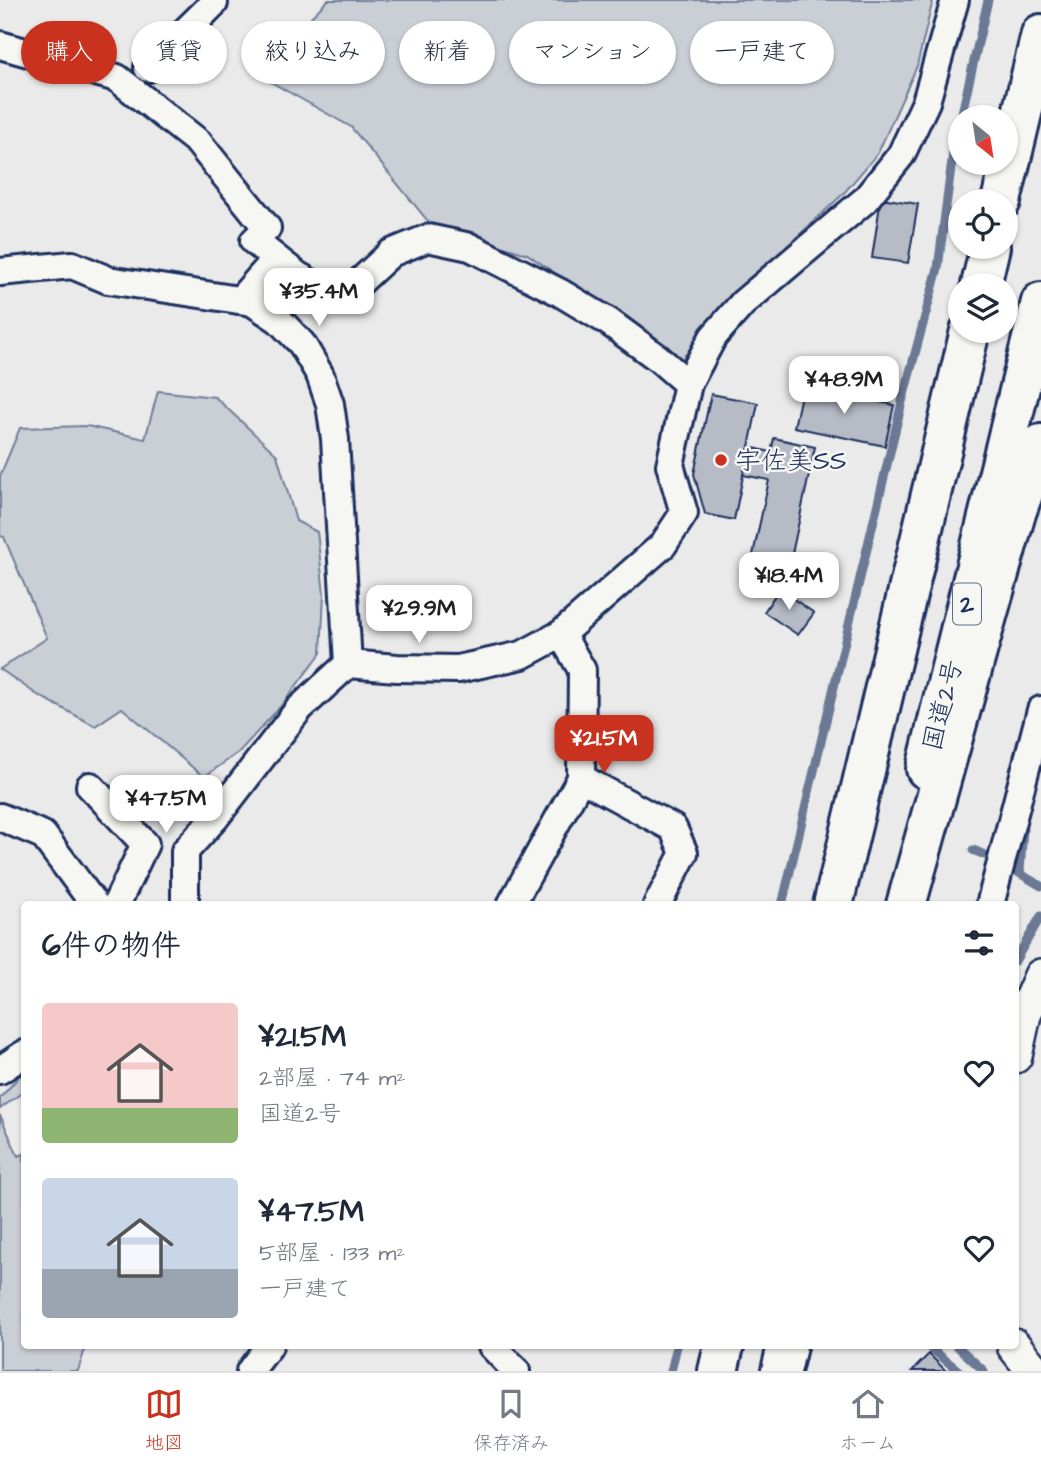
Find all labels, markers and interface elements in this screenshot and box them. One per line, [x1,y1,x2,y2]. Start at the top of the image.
chip: 購入 [21,21,117,84]
chip: 賃貸 [131,21,227,84]
chip: 絞り込み [241,21,385,84]
chip: 新着 [399,21,495,84]
chip: マンション [509,21,676,84]
chip: 一戸建て [690,21,834,84]
north arrow [948,105,1018,175]
map controls [948,105,1018,343]
button: locate [948,189,1018,259]
pin: ¥35.4M [262,268,376,328]
button: layers [948,273,1018,343]
text: ¥35.4M [280,275,358,307]
pin: ¥48.9M [787,356,901,416]
text: ¥48.9M [805,363,883,395]
place label: 宇佐美SS [735,443,846,479]
marker: 宇佐美SS [713,452,729,468]
pin: ¥18.4M [732,552,846,612]
text: ¥18.4M [755,559,823,591]
road number: 2 [953,584,981,624]
pin: ¥29.9M [362,586,476,645]
text: ¥29.9M [382,592,456,624]
street label: 国道2号 [914,656,972,755]
pin: ¥21.5M [547,716,661,775]
text: ¥21.5M [571,722,637,754]
pin: ¥47.5M [109,776,223,835]
text: ¥47.5M [126,782,206,814]
icon: filters [960,924,998,962]
text: 6件の物件 [42,925,181,967]
text: ¥21.5M [259,1016,346,1058]
icon: home [98,1031,182,1115]
icon: heart [960,1054,998,1092]
text: 2部屋 · 74 m² [259,1062,405,1094]
text: 国道2号 [259,1098,341,1130]
text: ¥47.5M [259,1191,364,1233]
icon: home [98,1206,182,1290]
icon: heart [960,1229,998,1267]
text: 5部屋 · 133 m² [259,1237,405,1269]
text: 一戸建て [259,1273,351,1305]
tab: 地図 [145,1385,183,1457]
tab: 保存済み [473,1385,549,1457]
tab: ホーム [840,1385,896,1457]

